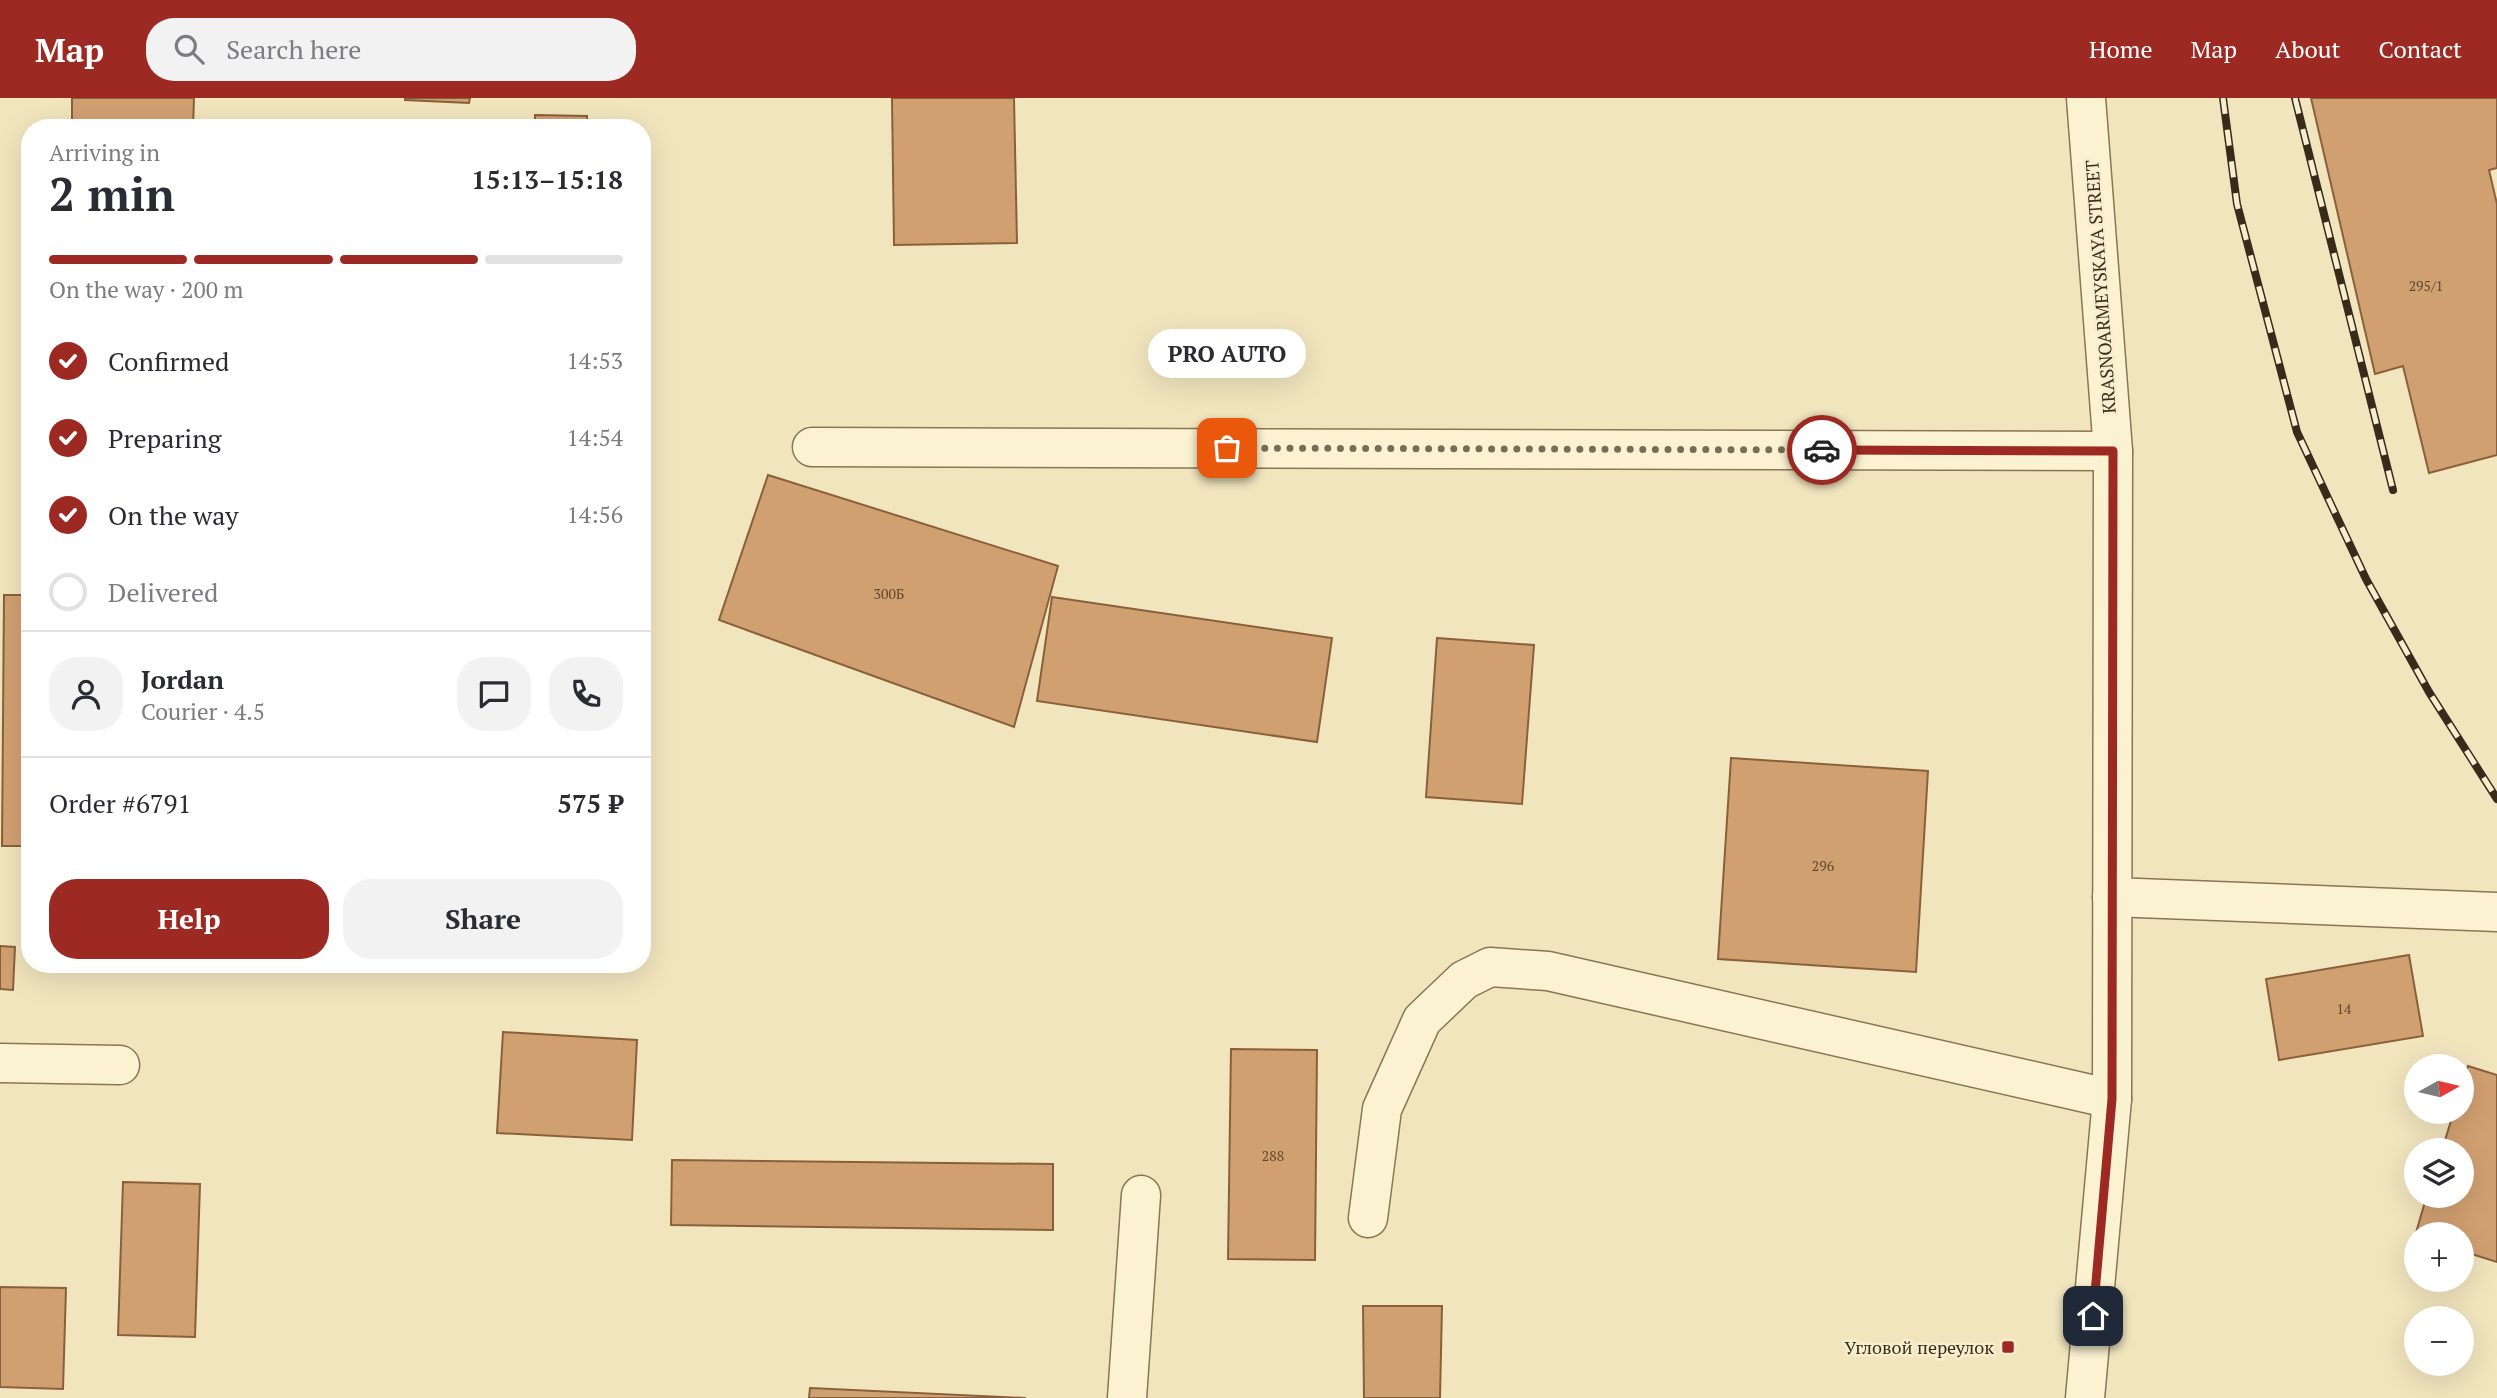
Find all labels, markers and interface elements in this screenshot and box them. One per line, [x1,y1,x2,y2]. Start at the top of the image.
search box [146,18,636,81]
text: Map [35,28,104,71]
icon: search [170,30,208,68]
text: Search here [226,32,361,66]
text: Home [2089,33,2153,65]
text: Map [2191,33,2237,65]
text: About [2275,33,2341,65]
text: Contact [2379,33,2462,65]
text: Arriving in [49,137,160,168]
street label: KRASNOARMEYSKAYA STREET [2079,159,2121,415]
text: 15:13–15:18 [471,162,623,196]
text: 2 min [49,163,175,224]
text: On the way · 200 m [49,274,243,305]
house number: 295/1 [2409,276,2443,295]
callout: PRO AUTO [1148,329,1306,378]
text: PRO AUTO [1168,338,1286,369]
icon: check [49,342,87,380]
text: Confirmed [108,344,229,378]
text: 14:53 [566,345,623,376]
courier [1787,415,1857,485]
pin [1197,418,1257,478]
icon: check [49,419,87,457]
text: Preparing [108,421,221,455]
text: 14:54 [566,422,623,453]
icon: bag [1208,429,1246,467]
icon: car [1803,431,1841,469]
icon: check [49,496,87,534]
text: On the way [108,498,239,532]
text: 14:56 [566,499,623,530]
text: Delivered [108,575,218,609]
house number: 300Б [874,584,904,603]
button: person [49,657,123,731]
button: chat [457,657,531,731]
button: phone [549,657,623,731]
text: Jordan [141,662,224,696]
text: Courier · 4.5 [141,696,265,727]
text: Order #6791 [49,786,191,820]
text: 575 ₽ [557,786,623,820]
house number: 296 [1812,856,1835,875]
button: Help [49,879,329,959]
button: Share [343,879,623,959]
house number: 14 [2337,999,2352,1018]
north arrow [2404,1054,2474,1124]
map controls [2404,1054,2474,1376]
button: layers [2404,1138,2474,1208]
house number: 288 [1262,1146,1284,1165]
button: + [2404,1222,2474,1292]
pin [2063,1286,2123,1346]
icon: home [2074,1297,2112,1335]
button: − [2404,1306,2474,1376]
place label: Угловой переулок [1845,1335,1994,1359]
marker: Угловой переулок [2000,1339,2016,1355]

